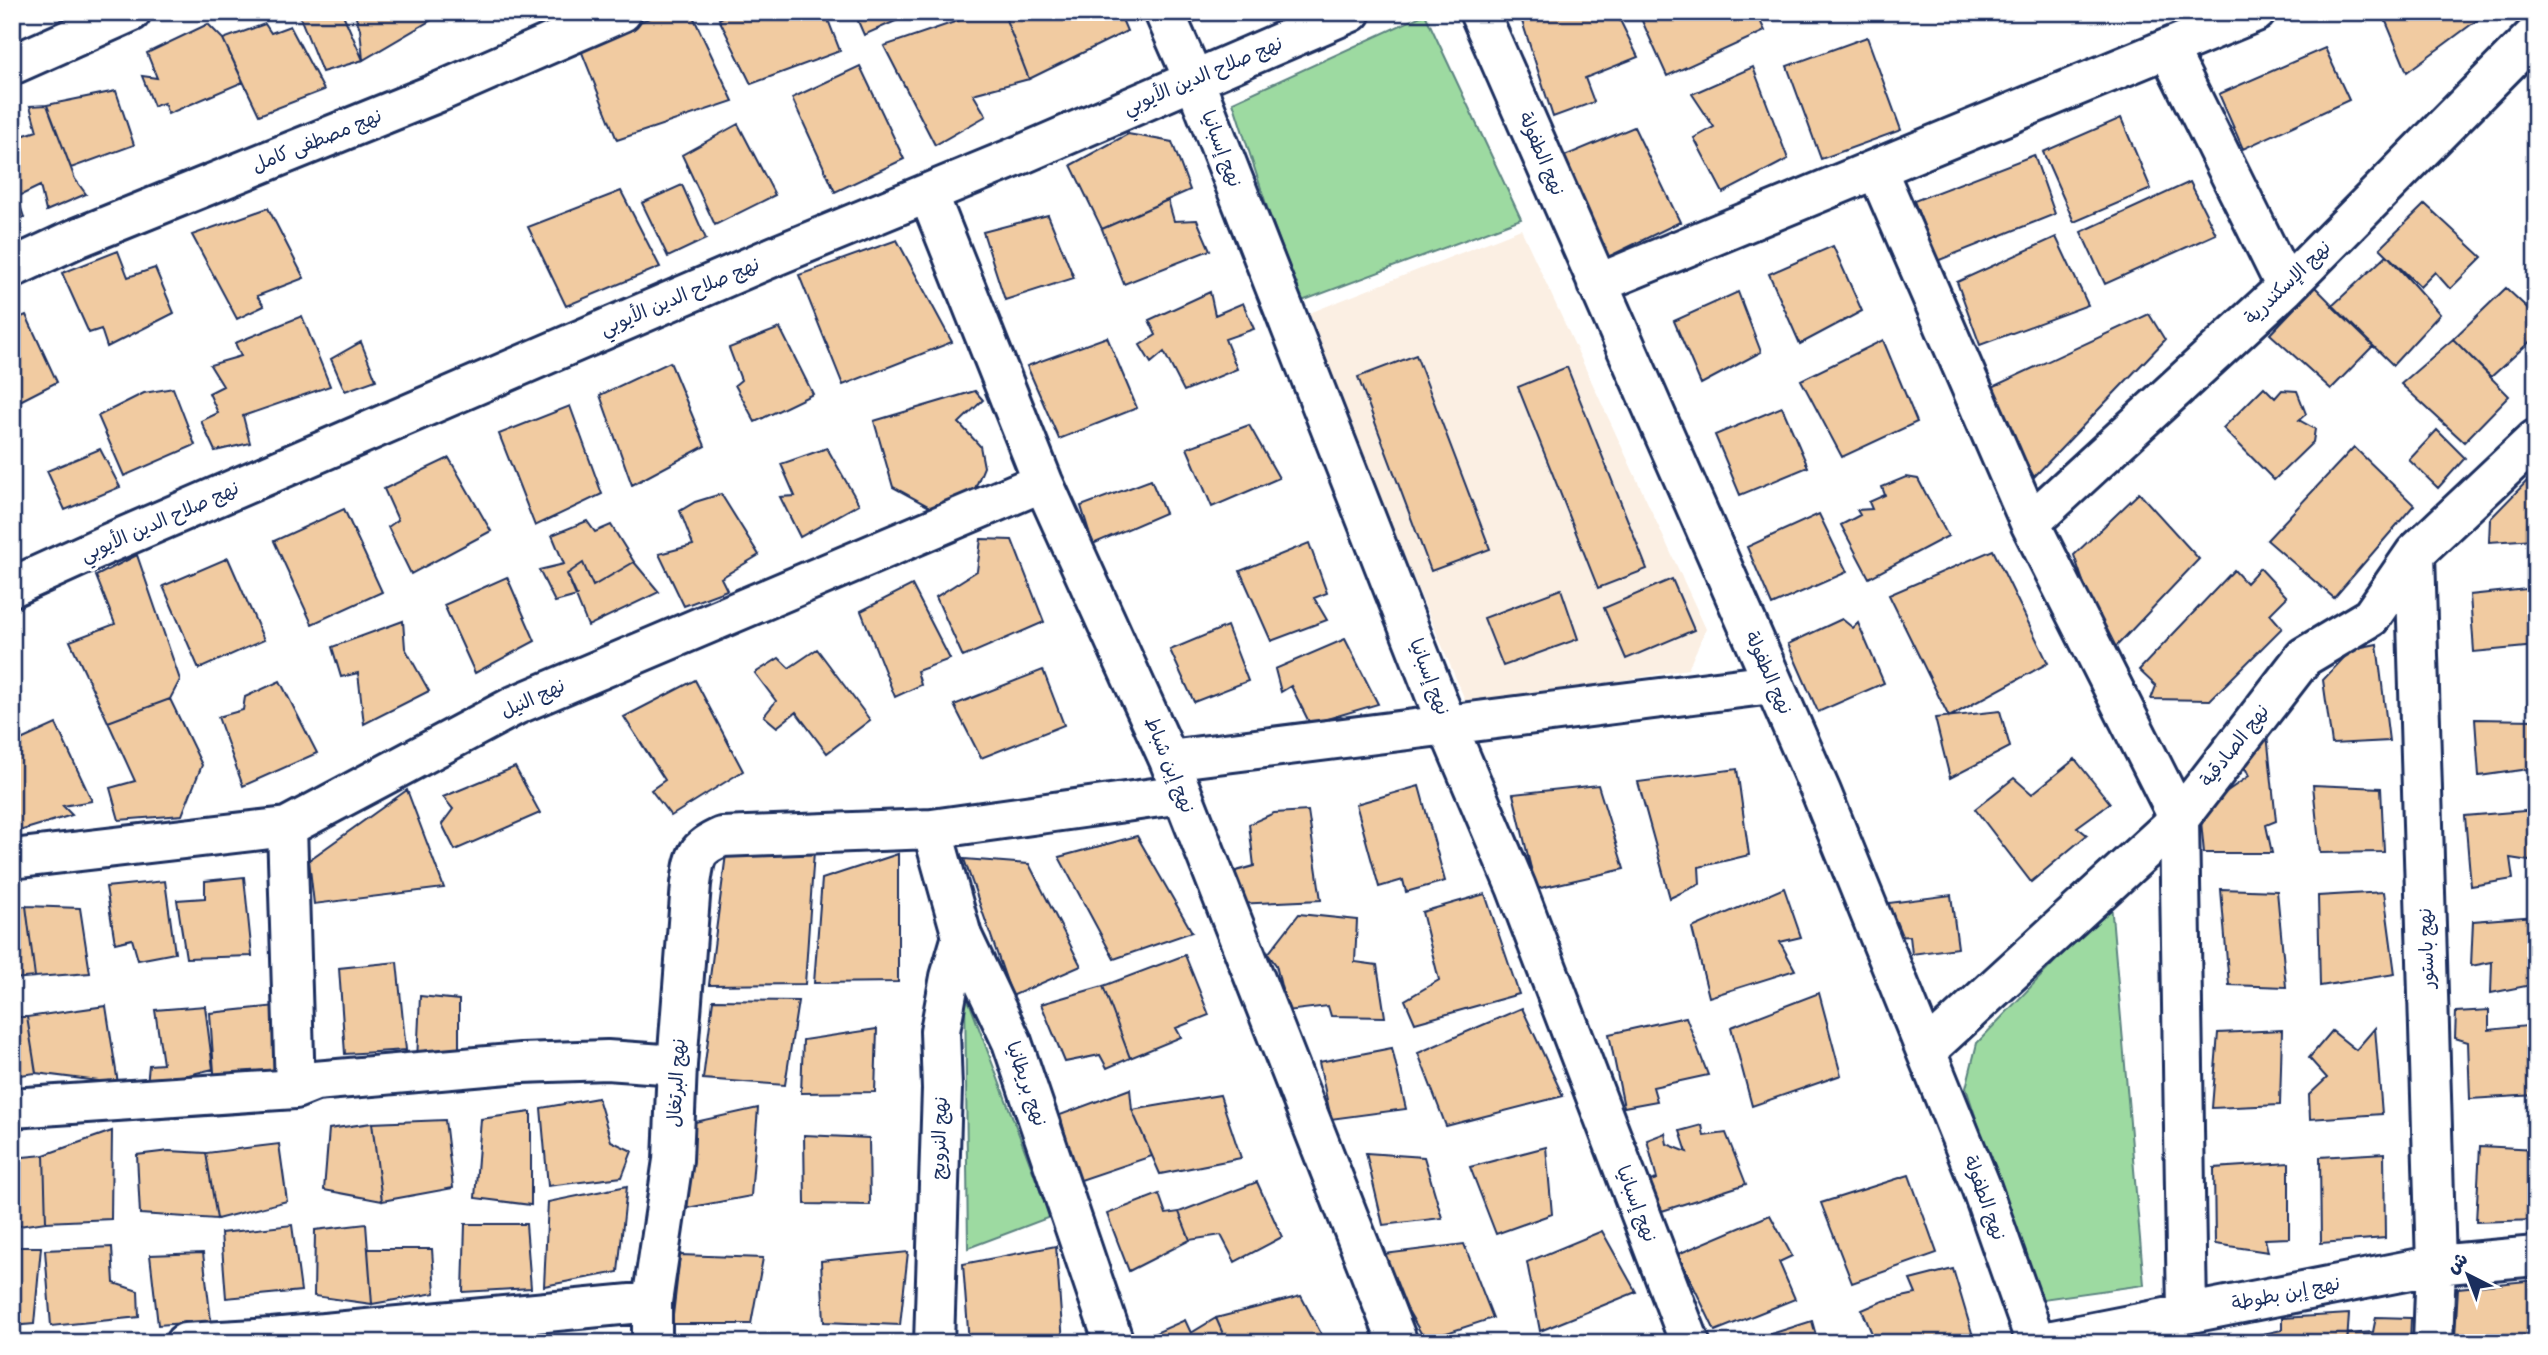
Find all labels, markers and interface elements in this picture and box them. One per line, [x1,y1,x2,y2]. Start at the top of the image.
street label: نهج صلاح الدين الأيوبي [1119,30,1288,124]
street label: نهج مصطفى كامل [249,104,385,178]
street label: نهج إسبانيا [1196,107,1246,191]
street label: نهج الطفولة [1513,109,1569,199]
street label: نهج الإسكندرية [2240,236,2336,330]
street label: نهج صلاح الدين الأيوبي [596,251,765,345]
street label: نهج صلاح الدين الأيوبي [76,475,244,571]
street label: نهج الطفولة [1739,628,1797,718]
street label: نهج إسبانيا [1404,635,1454,719]
street label: نهج النيل [497,674,569,724]
street label: نهج الصادقية [2196,700,2274,792]
street label: نهج إبن شباط [1139,713,1199,817]
street label: نهج باستور [2414,907,2440,991]
street label: نهج البرتغال [663,1038,691,1128]
street label: نهج بريطانيا [1001,1039,1051,1129]
street label: نهج النرويج [927,1096,953,1180]
street label: نهج الطفولة [1958,1152,2010,1244]
street label: نهج إسبانيا [1611,1162,1661,1246]
north arrow [2432,1240,2502,1310]
text: ش [2442,1248,2473,1279]
street label: نهج إبن بطوطة [2230,1272,2342,1316]

